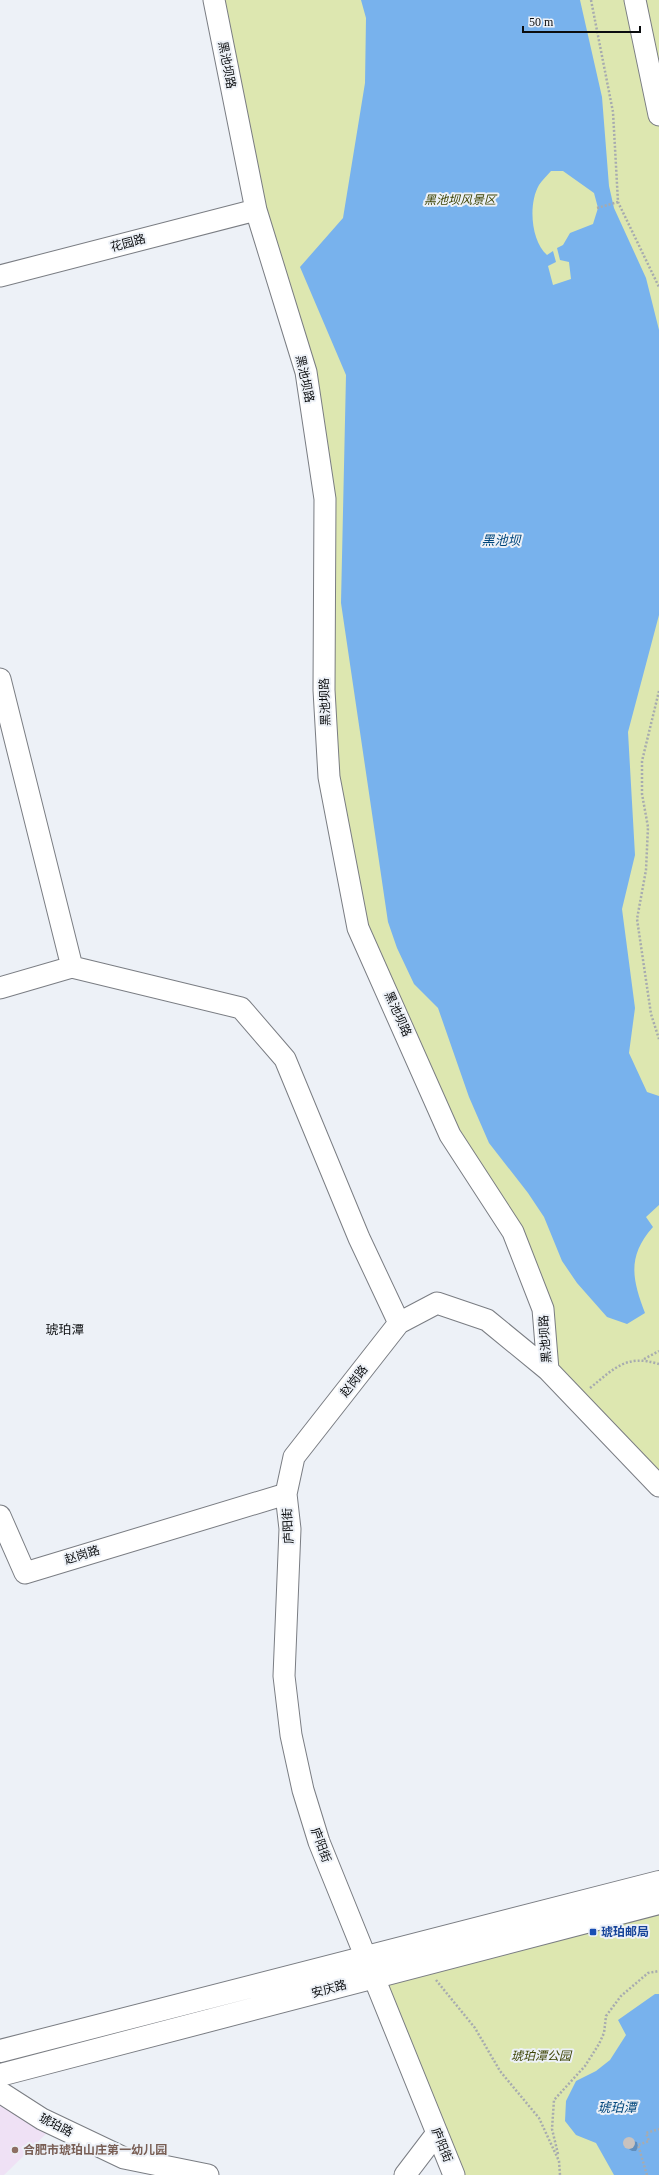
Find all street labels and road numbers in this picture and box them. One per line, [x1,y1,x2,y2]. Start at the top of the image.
street label: 黑池坝路 [216,40,238,90]
street label: 花园路 [109,232,147,254]
street label: 黑池坝路 [293,354,317,404]
street label: 黑池坝路 [317,678,333,726]
street label: 黑池坝路 [382,989,414,1039]
street label: 黑池坝路 [536,1315,554,1363]
street label: 赵岗路 [337,1363,371,1399]
street label: 庐阳街 [280,1508,296,1544]
street label: 赵岗路 [63,1543,101,1567]
street label: 庐阳街 [308,1826,334,1864]
street label: 安庆路 [310,1978,348,2000]
street label: 琥珀路 [37,2111,75,2139]
street label: 庐阳街 [429,2126,455,2164]

